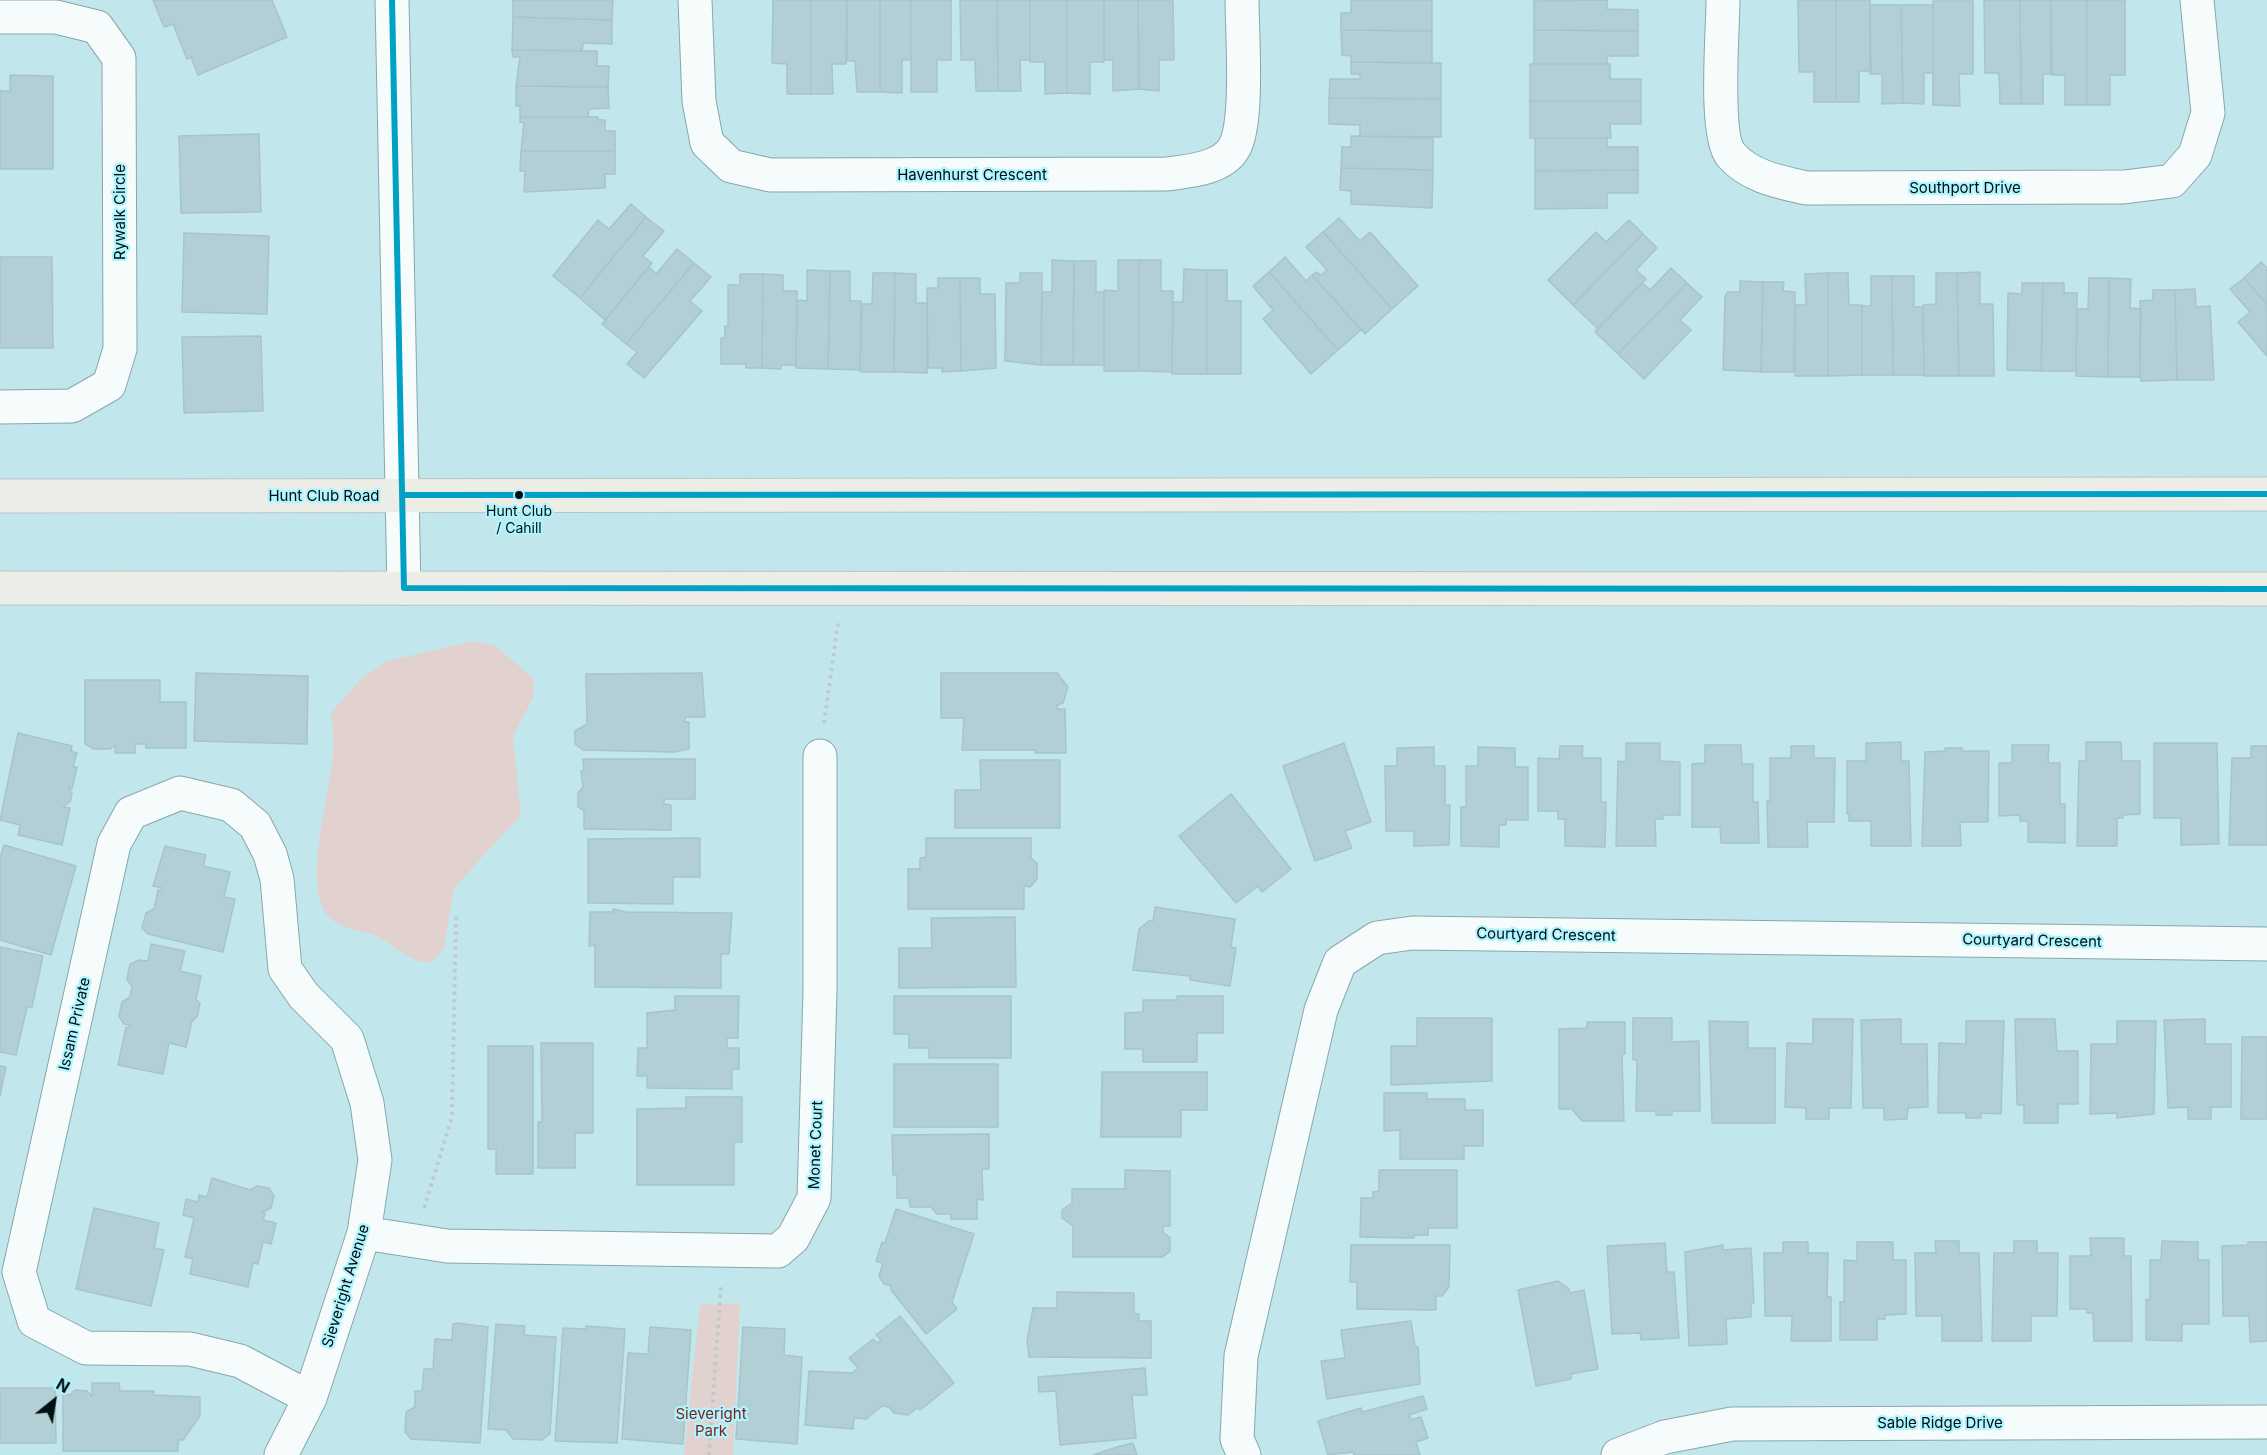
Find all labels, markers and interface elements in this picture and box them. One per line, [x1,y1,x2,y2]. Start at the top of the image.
street label: Rywalk Circle [111,164,129,260]
street label: Havenhurst Crescent [897,166,1047,184]
street label: Southport Drive [1909,179,2021,197]
street label: Hunt Club Road [268,487,380,505]
marker: Hunt Club / Cahill [513,489,525,501]
place label: Hunt Club / Cahill [486,504,552,536]
street label: Courtyard Crescent [1476,925,1616,945]
street label: Courtyard Crescent [1962,931,2102,951]
street label: Issam Private [56,976,94,1072]
street label: Monet Court [805,1100,827,1190]
street label: Sieveright Avenue [319,1222,373,1350]
north arrow [24,1371,84,1431]
text: N [53,1374,73,1397]
park label: Sieveright Park [675,1405,747,1440]
street label: Sable Ridge Drive [1877,1414,2003,1432]

